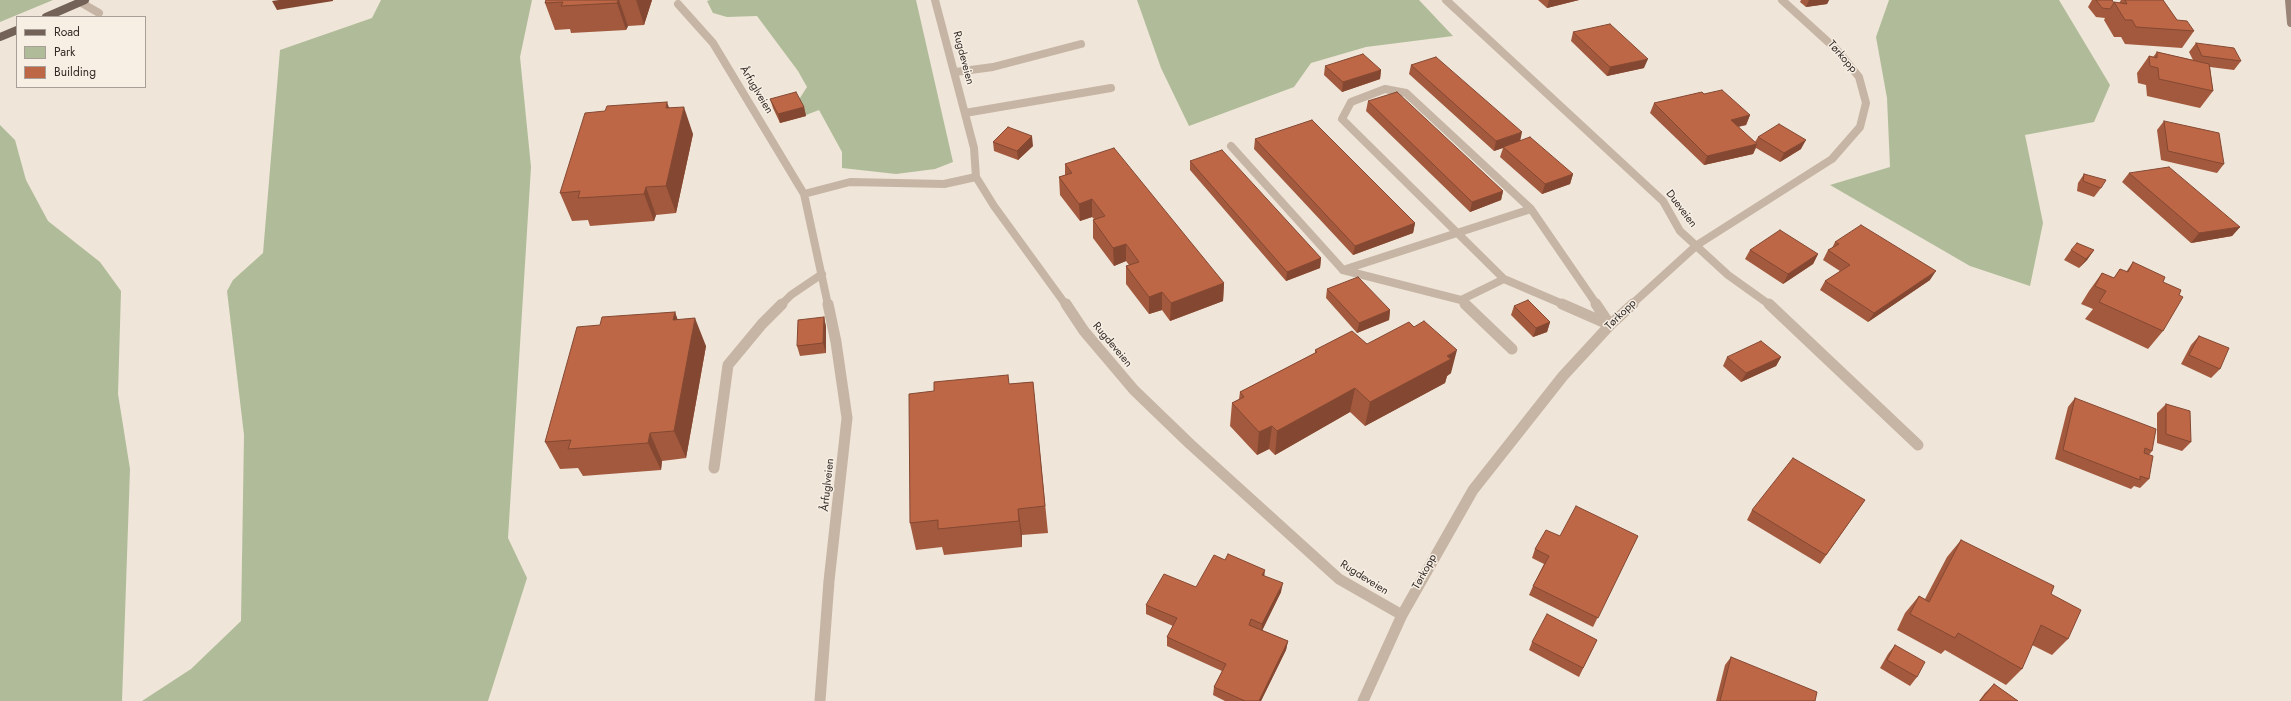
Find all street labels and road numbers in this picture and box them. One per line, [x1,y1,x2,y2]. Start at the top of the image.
street label: Rugdeveien [950,30,976,86]
street label: Tørkopp [1825,38,1859,76]
street label: Årfuglveien [737,64,775,116]
street label: Dueveien [1663,188,1699,230]
street label: Tørkopp [1603,297,1639,333]
street label: Rugdeveien [1089,320,1135,370]
street label: Årfuglveien [819,458,837,512]
street label: Tørkopp [1410,552,1440,592]
street label: Rugdeveien [1337,558,1391,598]

